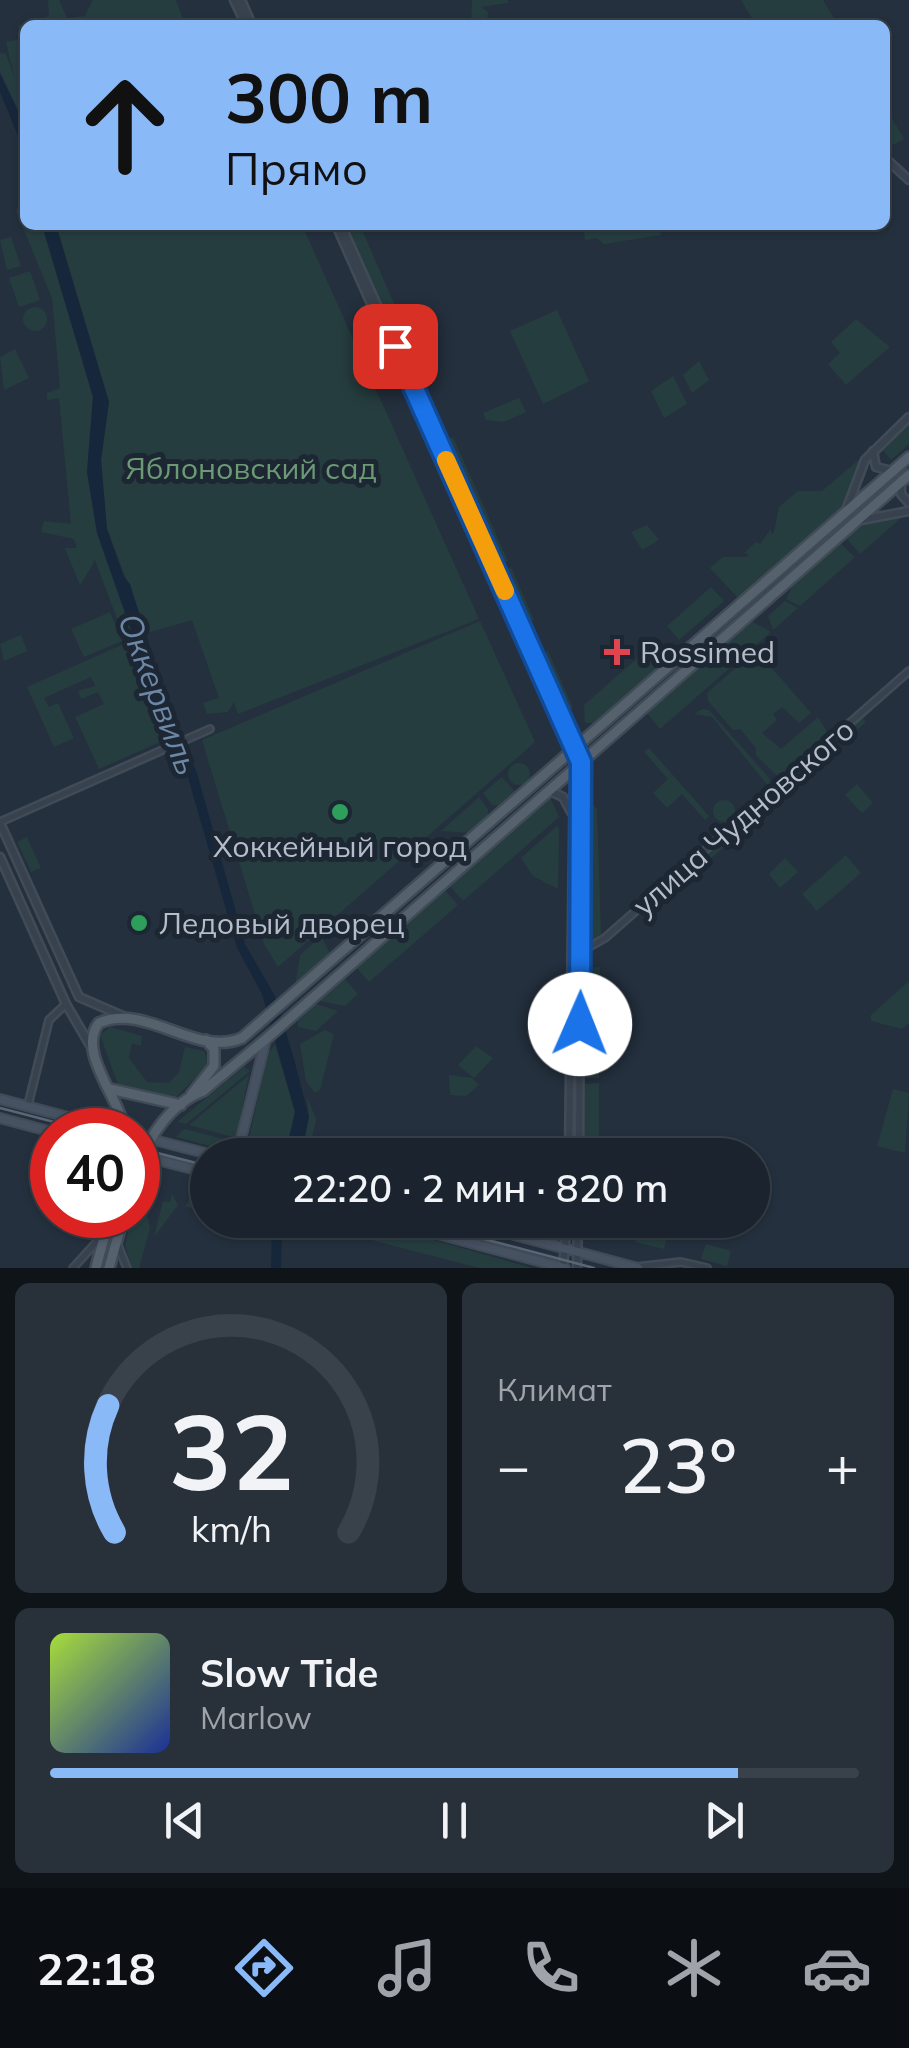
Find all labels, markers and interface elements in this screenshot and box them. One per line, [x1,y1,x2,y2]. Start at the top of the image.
text: 300 m [225,53,433,141]
icon: ahead [60,60,190,190]
text: Прямо [225,140,368,196]
pin [353,304,438,389]
icon: arrive [368,319,423,374]
park label: Яблоновский сад [125,449,377,487]
water label: Оккервиль [110,608,208,780]
place label: Rossimed [640,633,775,671]
marker: Rossimed [604,639,630,665]
street label: улица Чудновского [624,710,862,924]
marker: Хоккейный город [329,801,351,823]
place label: Хоккейный город [213,827,467,865]
place label: Ледовый дворец [159,904,405,942]
marker: Ледовый дворец [128,912,150,934]
position arrow [528,972,632,1076]
speed limit sign: 40 [30,1108,160,1238]
text: 22:20 · 2 мин · 820 m [292,1164,668,1212]
text: Климат [497,1369,611,1409]
text: 32 [169,1385,293,1516]
text: 23° [619,1418,737,1512]
text: − [497,1431,530,1500]
text: + [826,1431,859,1500]
text: km/h [191,1506,271,1551]
text: Slow Tide [200,1649,378,1697]
text: Marlow [200,1697,312,1737]
icon: previous [157,1793,212,1848]
icon: pause [427,1793,482,1848]
icon: next [697,1793,752,1848]
icon: directions [229,1933,299,2003]
icon: music [372,1933,442,2003]
icon: phone [516,1933,586,2003]
icon: climate [659,1933,729,2003]
icon: car [802,1933,872,2003]
text: 22:18 [37,1940,156,1996]

